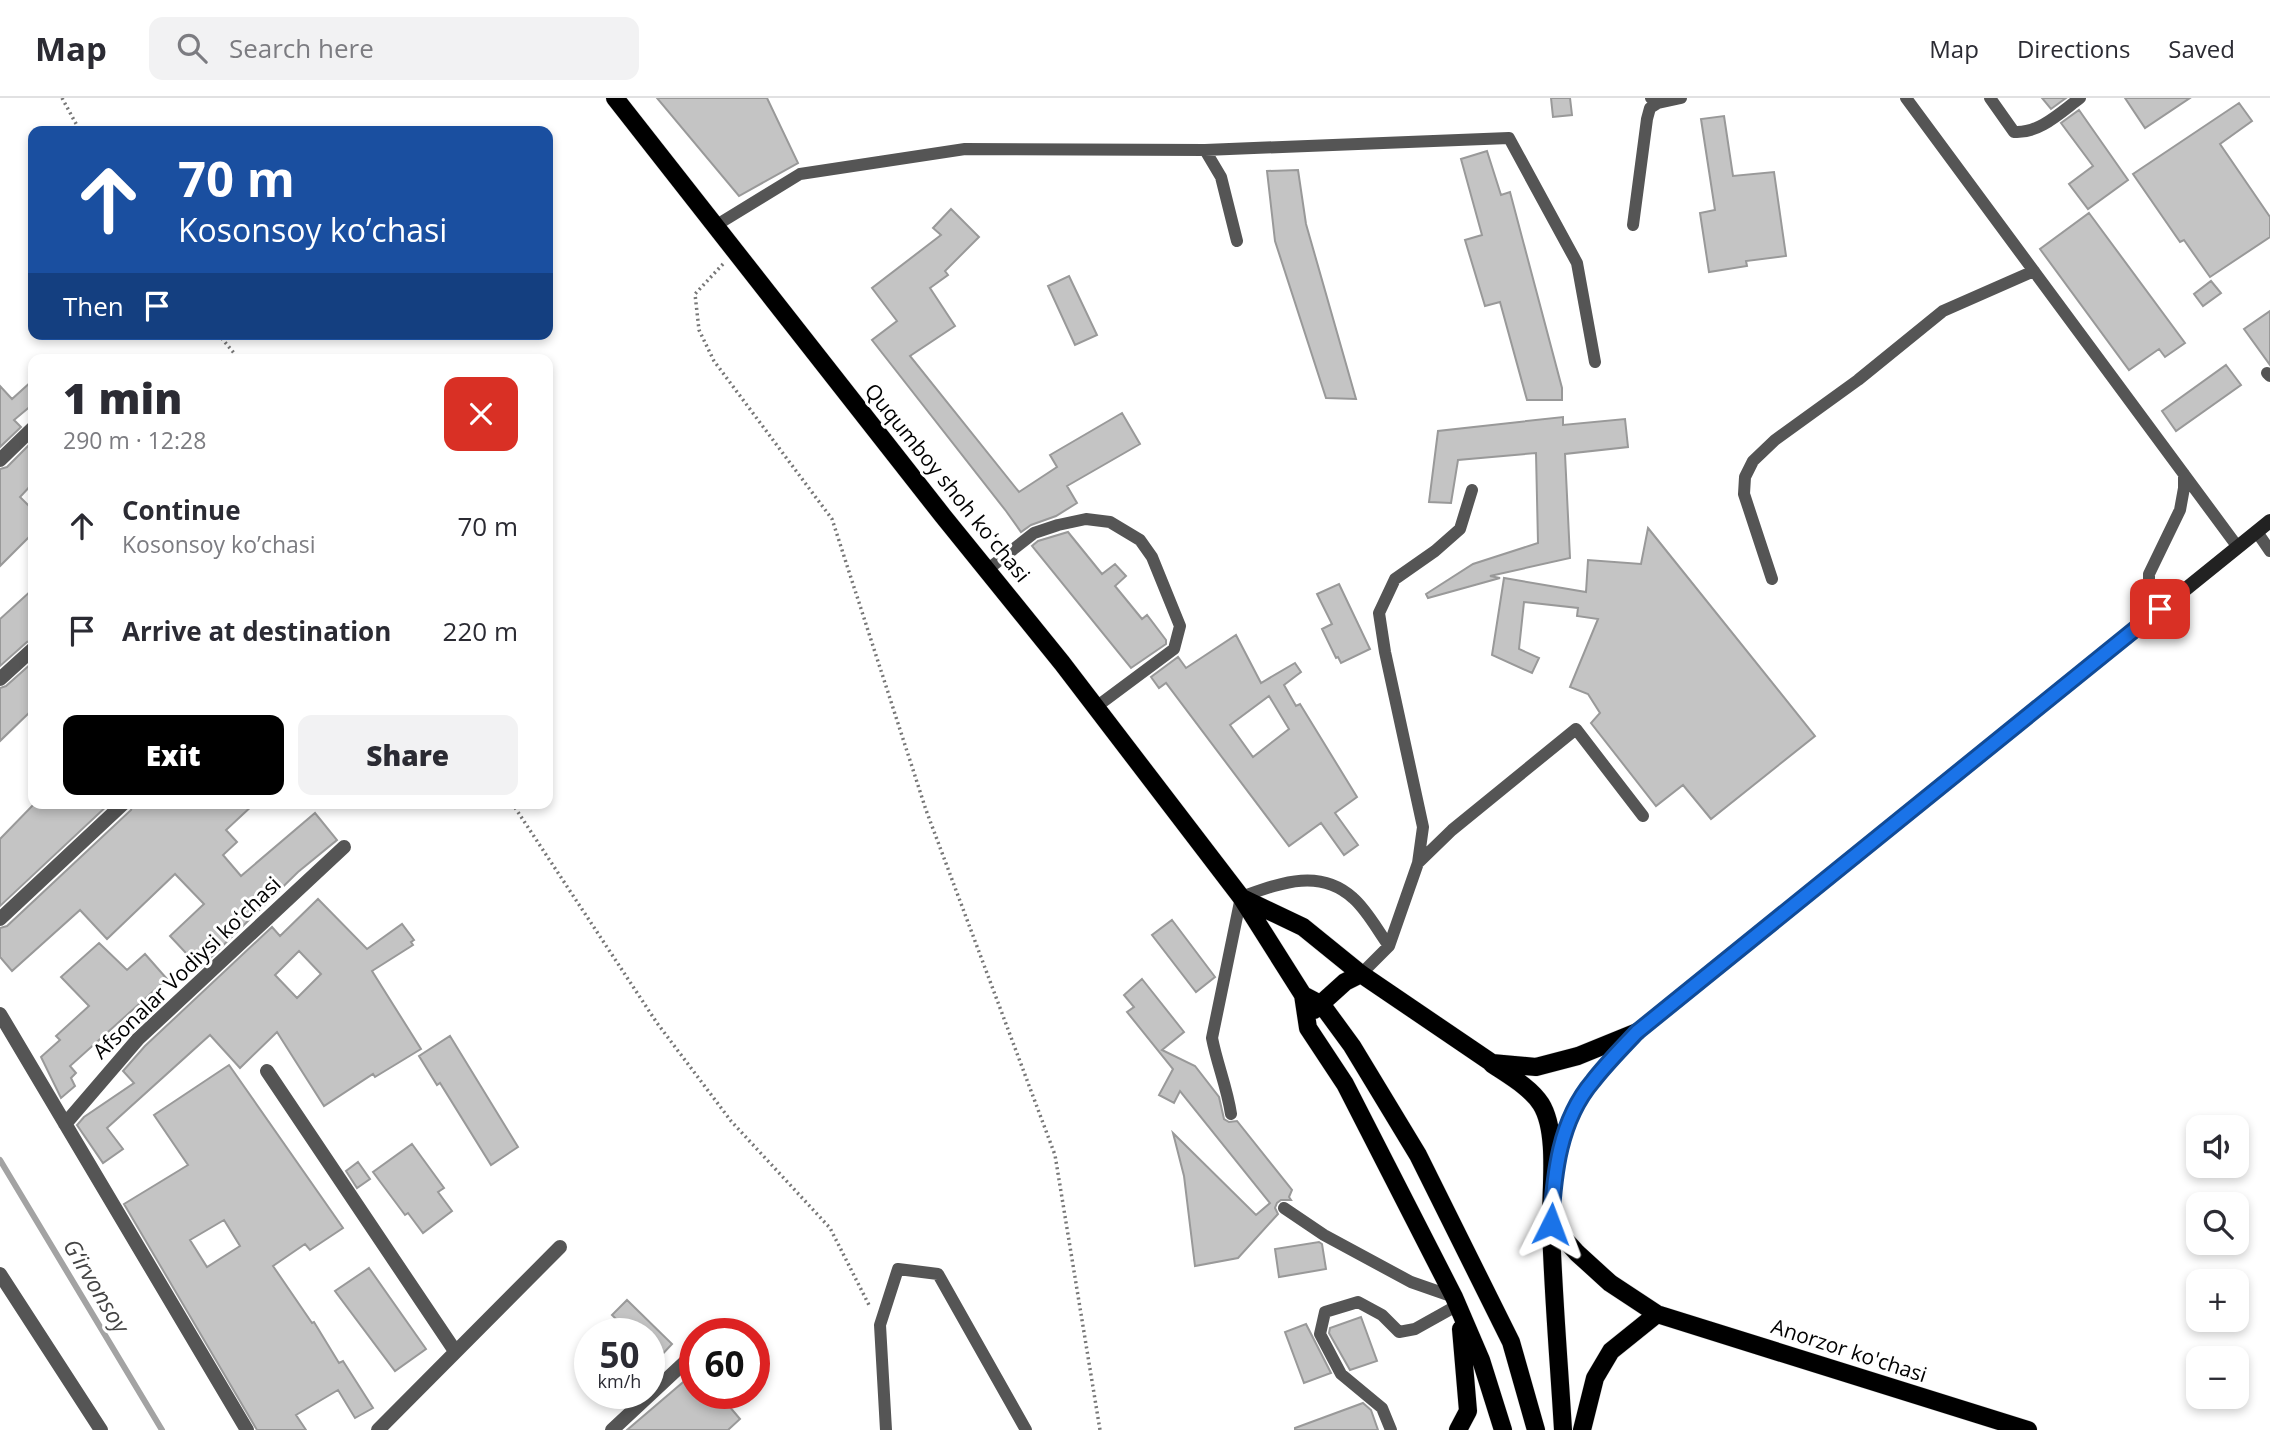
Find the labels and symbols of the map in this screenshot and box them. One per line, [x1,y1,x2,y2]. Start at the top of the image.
street label: Ququmboy shoh koʻchasi [859,377,1037,588]
pin [2130,579,2190,639]
street label: Afsonalar Vodiysi koʻchasi [86,870,286,1065]
position arrow [1514,1187,1588,1261]
water label: G‘irvonsoy [56,1232,138,1340]
street label: Anorzor ko'chasi [1768,1312,1931,1388]
speed limit sign: 60 [679,1318,770,1409]

